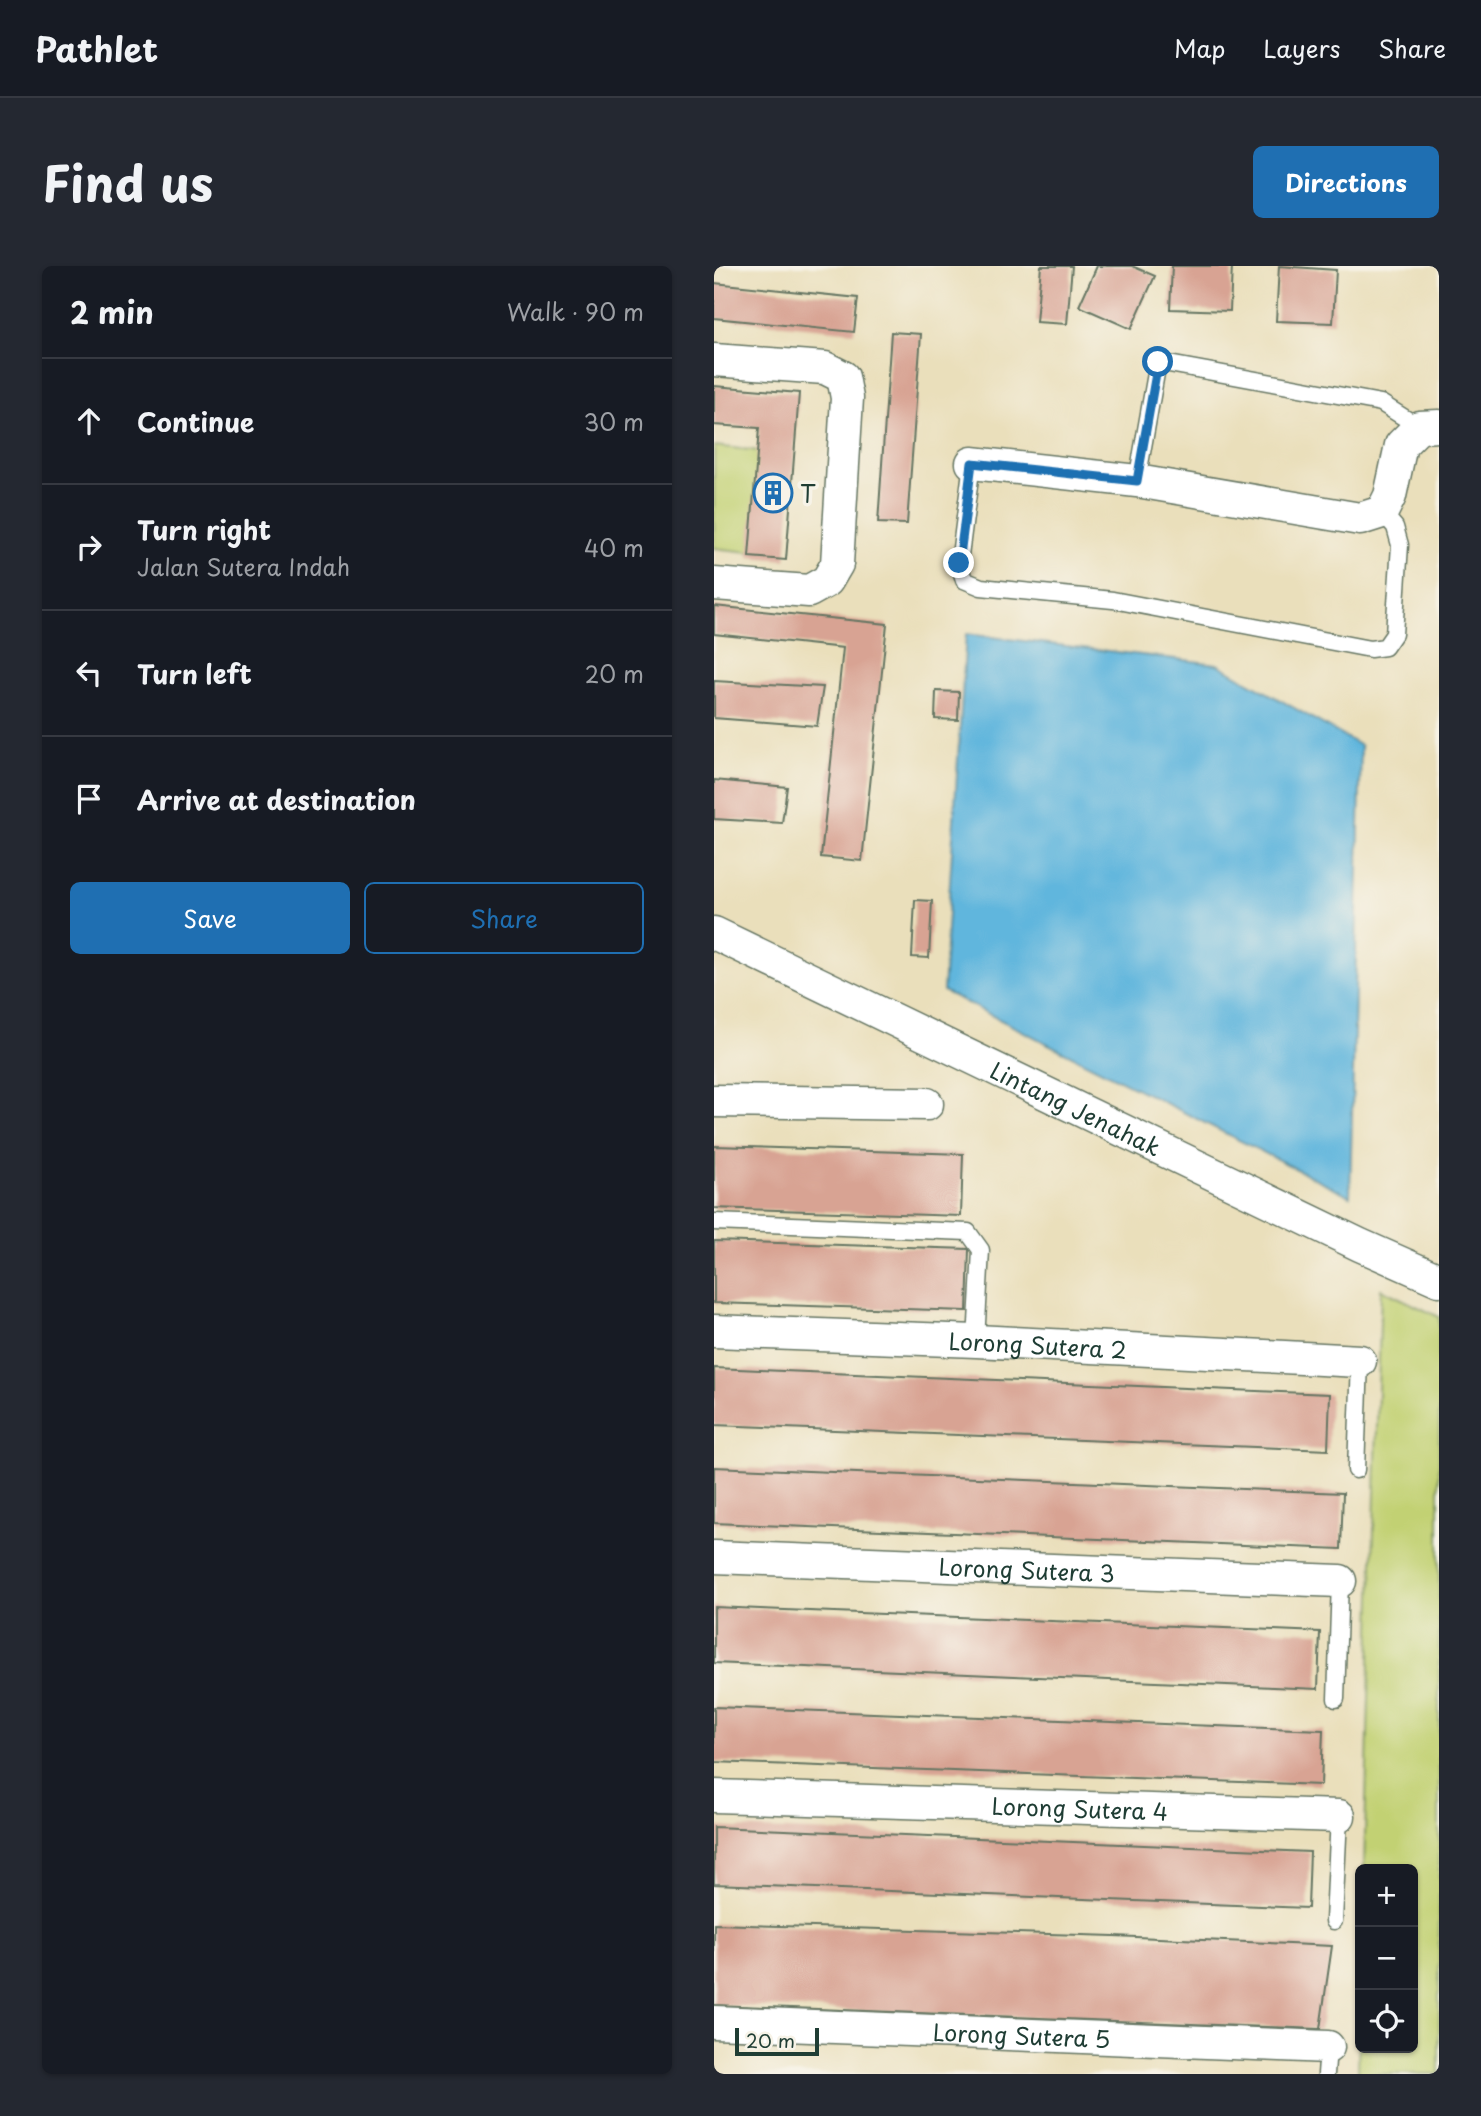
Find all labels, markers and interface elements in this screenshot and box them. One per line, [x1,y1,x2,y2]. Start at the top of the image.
text: Pathlet [35,23,158,73]
text: Map [1174,30,1225,66]
text: Layers [1263,30,1340,66]
text: Share [1378,30,1446,66]
text: Find us [42,145,213,219]
button: Directions [1253,146,1439,218]
text: 2 min [70,289,154,334]
text: Walk · 90 m [507,294,644,329]
route start [1142,346,1173,377]
icon: ahead [70,402,108,440]
text: Continue [137,402,254,441]
text: 30 m [583,404,644,439]
building icon: T [752,472,794,514]
place label: T [800,476,816,511]
text: Turn right [137,510,271,549]
icon: right [70,528,108,566]
text: 40 m [584,530,644,565]
route end [943,547,974,578]
text: Jalan Sutera Indah [137,549,350,584]
icon: left [70,654,108,692]
text: Turn left [137,654,252,693]
text: 20 m [585,656,644,691]
icon: arrive [70,780,108,818]
text: Arrive at destination [137,780,416,819]
button: Save [70,882,350,954]
button: Share [364,882,644,954]
street label: Lintang Jenahak [985,1052,1167,1164]
street label: Lorong Sutera 2 [948,1322,1128,1366]
street label: Lorong Sutera 3 [938,1548,1116,1590]
street label: Lorong Sutera 4 [991,1787,1169,1828]
map controls [1355,1864,1418,2053]
button: + [1355,1864,1418,1927]
button: − [1355,1927,1418,1990]
button: locate [1355,1990,1418,2053]
street label: Lorong Sutera 5 [932,2013,1111,2056]
scale bar [735,2025,819,2057]
text: 20 m [746,2026,795,2054]

